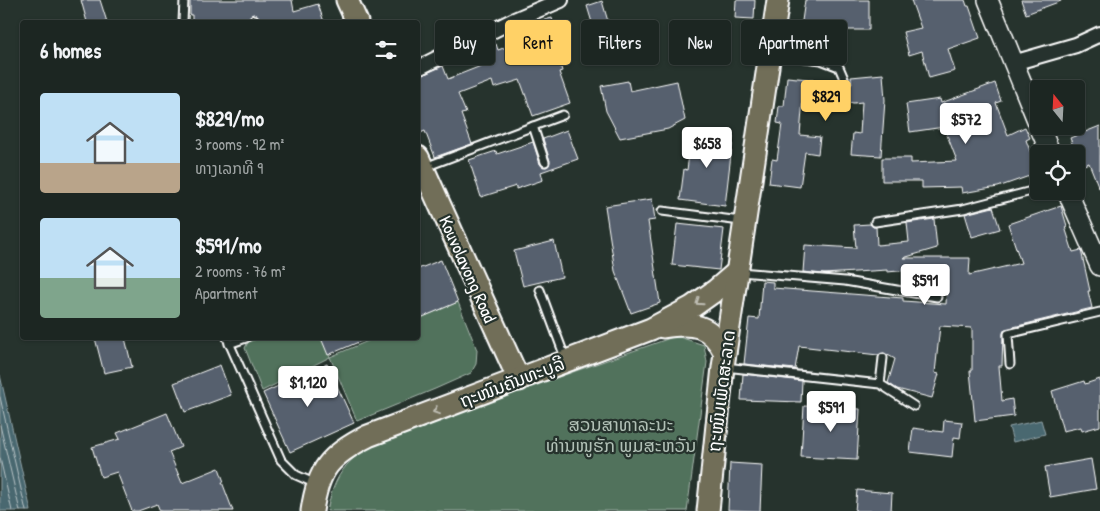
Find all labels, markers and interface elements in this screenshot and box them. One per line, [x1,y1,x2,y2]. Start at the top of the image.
chip: Buy [435,20,495,65]
chip: Rent [505,20,571,65]
chip: Filters [581,20,659,65]
chip: New [669,20,731,65]
chip: Apartment [741,20,847,65]
text: 6 homes [40,36,101,65]
icon: filters [372,36,400,64]
pin: $829 [796,80,856,122]
north arrow [1030,80,1085,135]
map controls [1030,80,1085,200]
text: $829 [812,85,840,107]
pin: $572 [936,102,996,145]
text: $829/mo [195,104,264,133]
text: $572 [951,108,981,130]
icon: home [80,113,140,173]
pin: $658 [677,126,737,169]
text: $658 [693,132,721,154]
text: 3 rooms · 92 m² [195,133,284,155]
button: locate [1030,145,1085,200]
text: ທາງເລກທີ 9 [195,157,263,179]
street label: Kouvolavong Road [433,212,503,326]
text: $591/mo [195,231,262,260]
icon: home [80,238,140,298]
text: 2 rooms · 76 m² [195,260,285,282]
pin: $591 [895,264,955,306]
text: $591 [912,269,938,291]
text: Apartment [195,282,258,304]
one-way arrow [695,296,705,305]
street label: ຖະໜົນເພັດສະລາດ [701,329,741,453]
street label: ຖະໜົນຄັນທະບູລີ [456,351,568,413]
pin: $1,120 [267,366,349,408]
text: $1,120 [289,371,327,393]
pin: $591 [801,390,861,433]
text: $591 [818,396,844,418]
one-way arrow [432,405,441,415]
park label: ສວນສາທາລະນະ ທ່ານໜູຮັກ ພູມສະຫວັນ [546,412,696,458]

